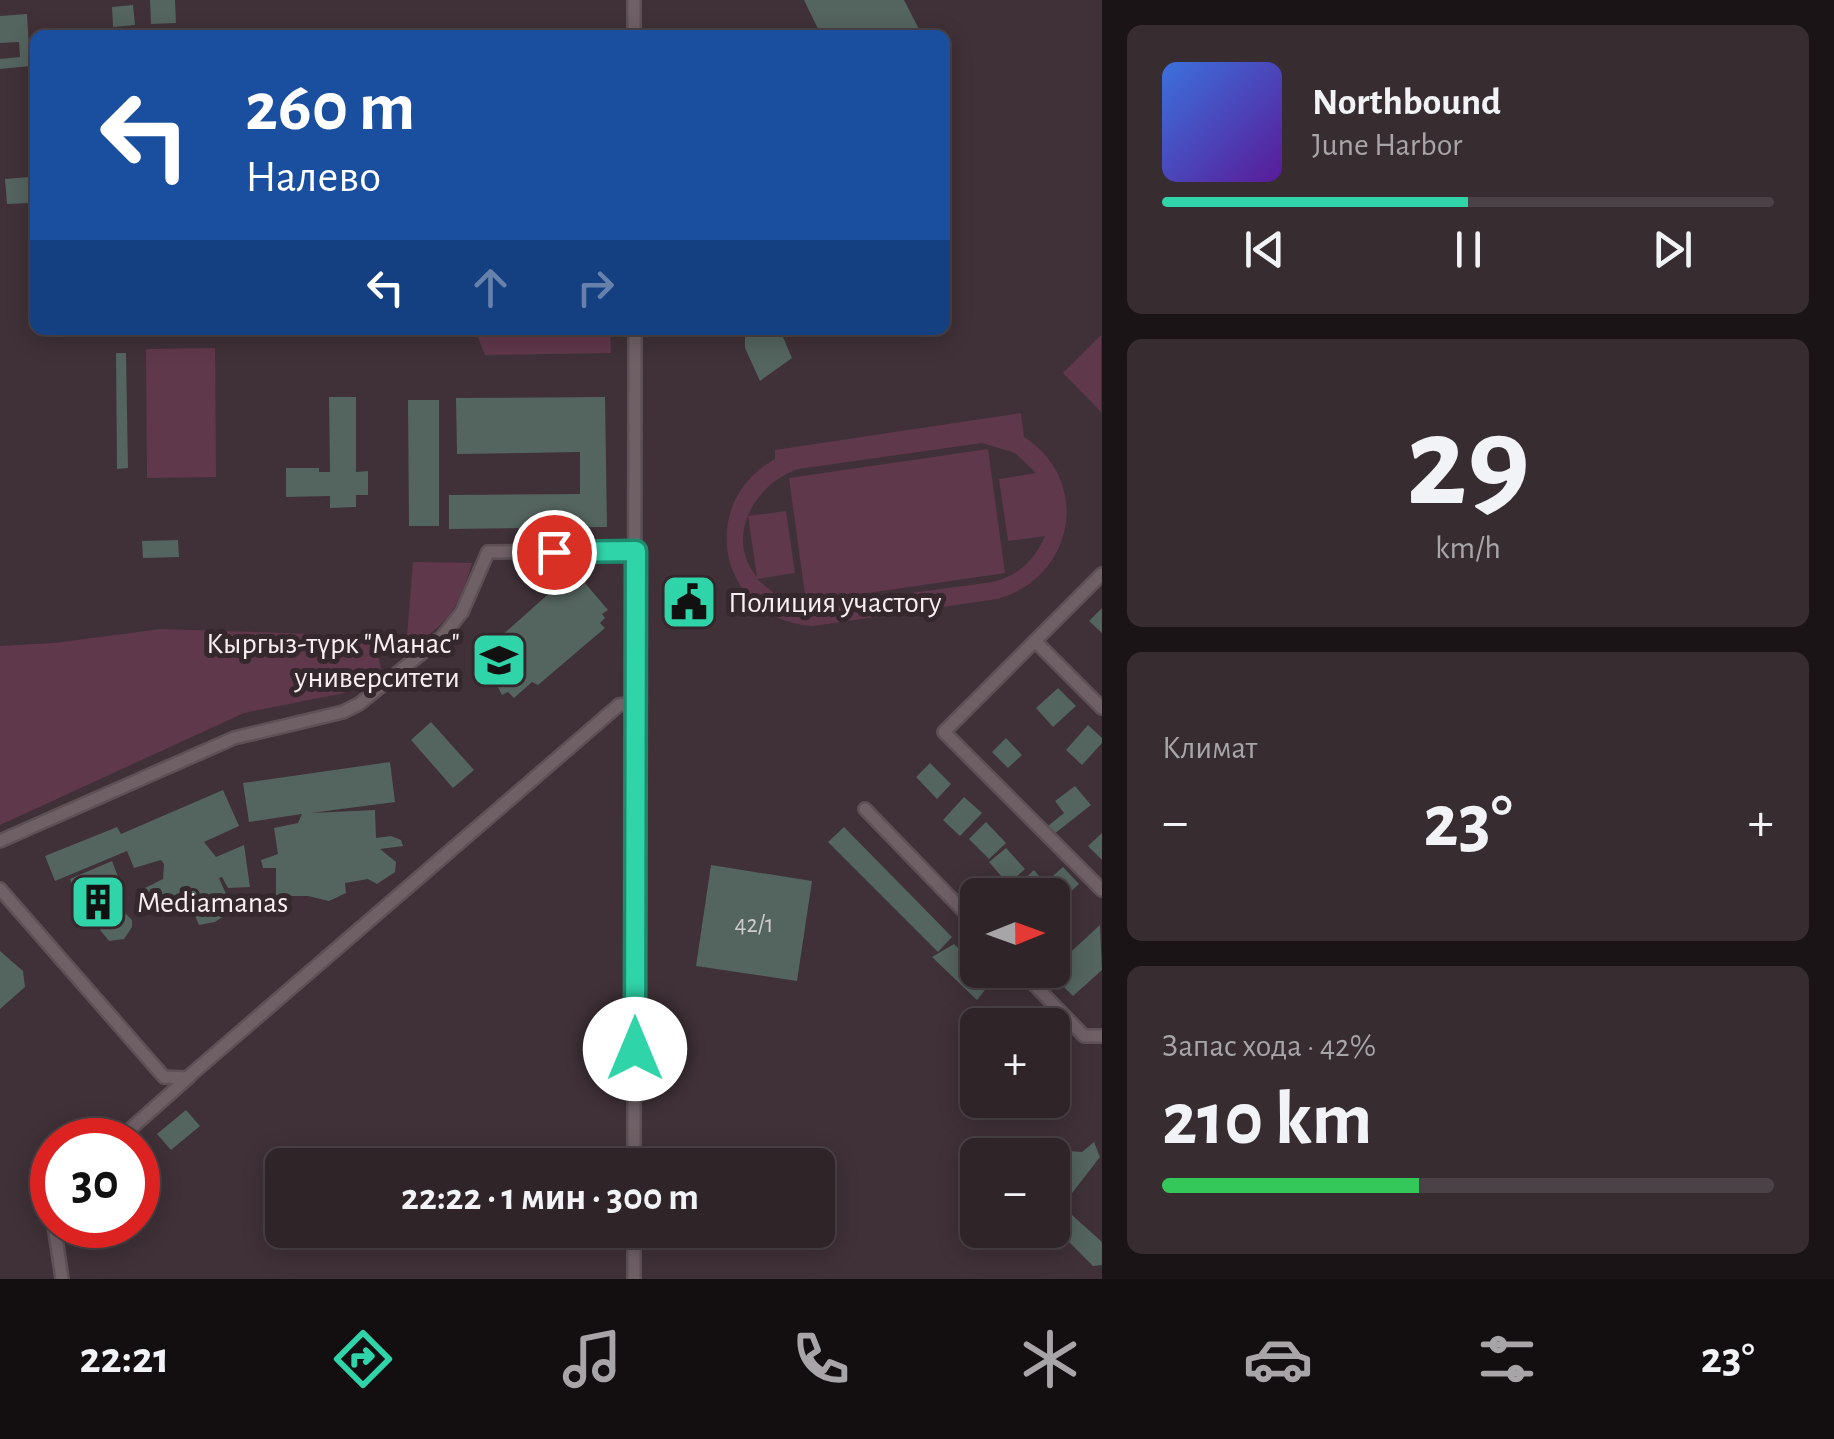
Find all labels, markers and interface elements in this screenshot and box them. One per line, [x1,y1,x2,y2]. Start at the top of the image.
icon: left [80,70,210,200]
text: 260 m [245,73,415,143]
text: Northbound [1312,84,1501,122]
text: June Harbor [1312,129,1462,161]
text: Налево [245,155,381,200]
icon: previous [1237,222,1292,277]
icon: pause [1441,222,1496,277]
icon: next [1645,222,1700,277]
icon: left [358,260,413,315]
icon: ahead [463,260,518,315]
icon: right [568,260,623,315]
text: 29 [1406,399,1530,529]
pin [512,510,597,595]
icon: arrive [527,525,582,580]
text: km/h [1435,532,1501,564]
public building icon: Полиция участогу [659,572,719,632]
place label: Полиция участогу [728,588,942,618]
place label: Кыргыз-түрк "Манас" университети [206,629,460,693]
school or university icon: Кыргыз-түрк "Манас" университети [469,630,529,690]
text: Климат [1162,732,1257,764]
text: 23° [1423,785,1513,860]
text: − [1162,795,1188,850]
text: + [1748,795,1774,850]
building icon: Mediamanas [68,872,128,932]
north arrow [960,878,1070,988]
map controls [960,878,1070,1248]
place label: Mediamanas [137,888,288,918]
house number: 42/1 [734,912,774,937]
position arrow [583,997,687,1101]
button: + [960,1008,1070,1118]
text: Запас хода · 42% [1162,1030,1376,1062]
text: 210 km [1162,1083,1372,1158]
speed limit sign: 30 [30,1118,160,1248]
button: − [960,1138,1070,1248]
text: 22:22 · 1 мин · 300 m [401,1179,699,1217]
icon: directions [328,1324,398,1394]
icon: music [557,1324,627,1394]
icon: phone [786,1324,856,1394]
icon: climate [1015,1324,1085,1394]
icon: car [1243,1324,1313,1394]
icon: filters [1472,1324,1542,1394]
text: 22:21 [79,1336,169,1381]
text: 23° [1701,1336,1755,1381]

